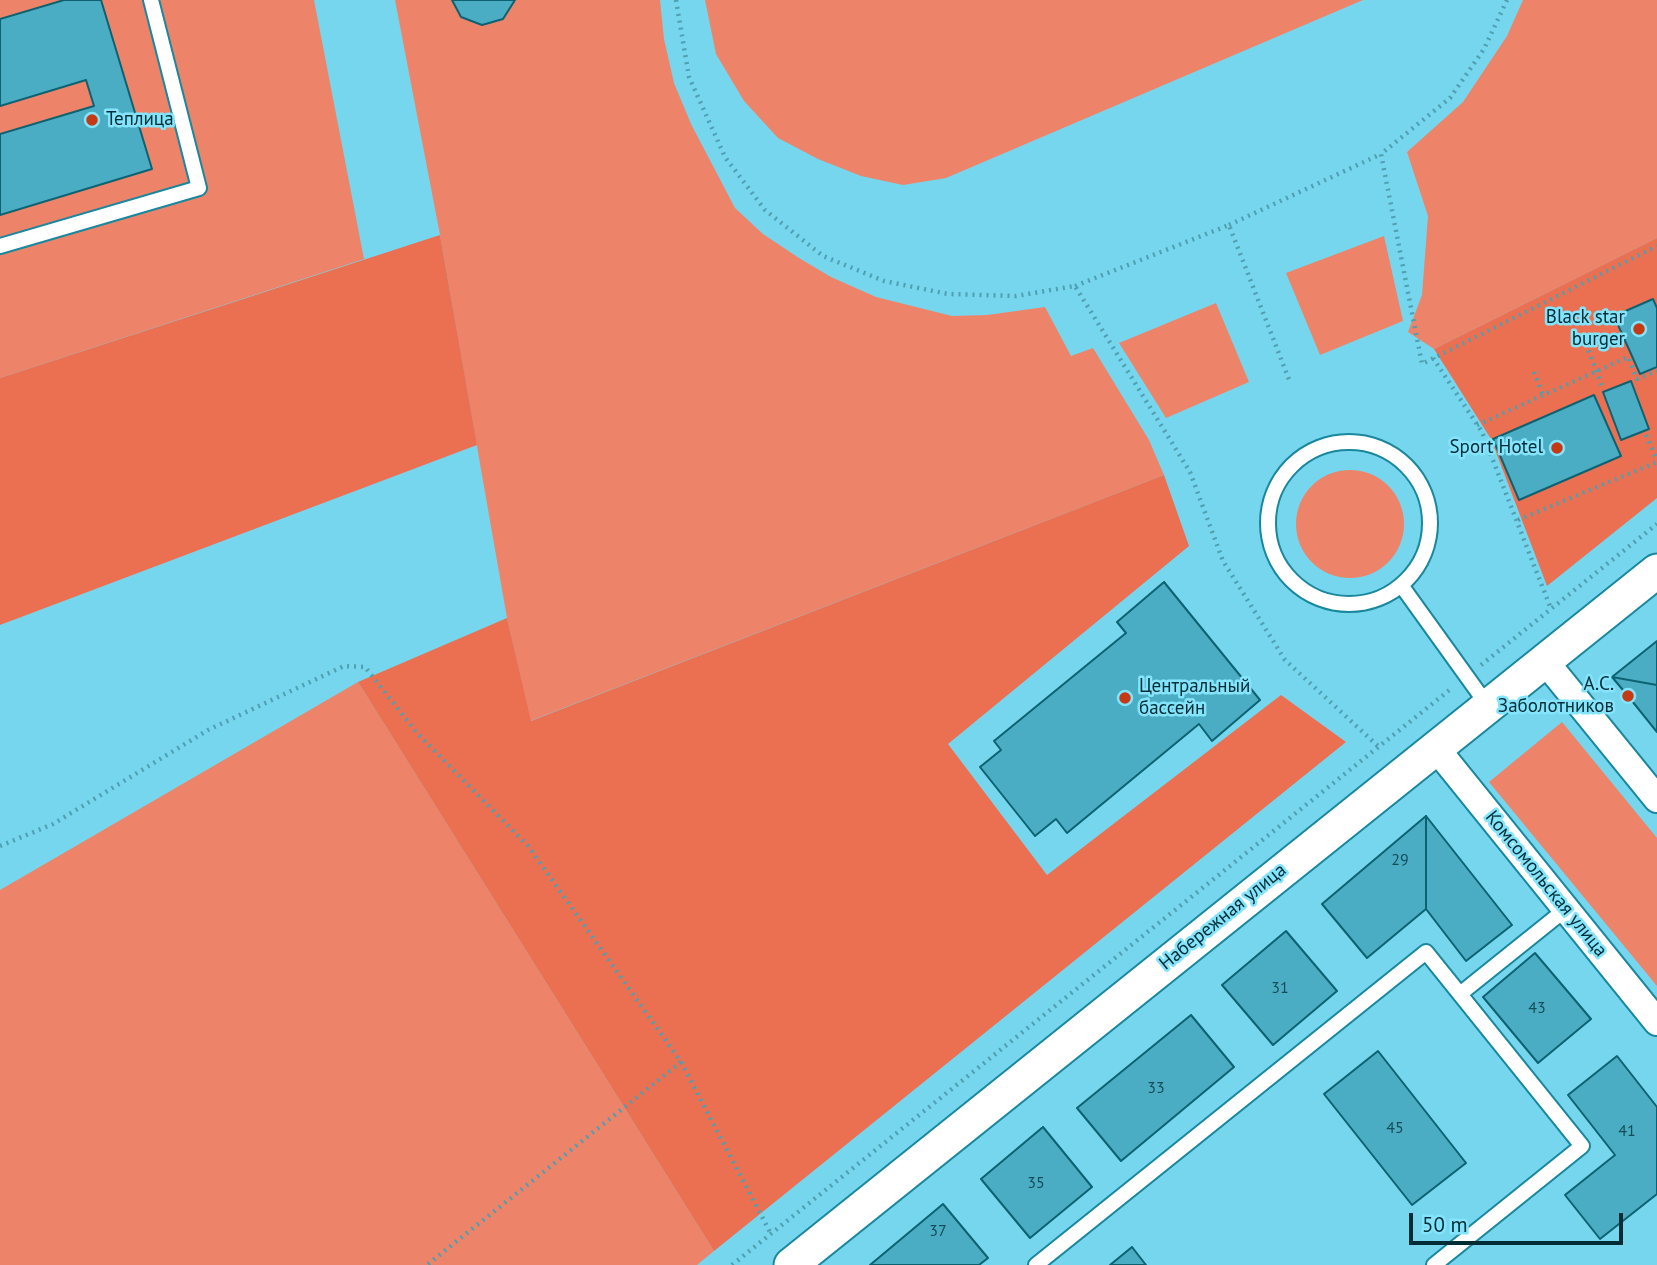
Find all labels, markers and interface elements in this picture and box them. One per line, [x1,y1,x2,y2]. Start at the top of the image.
place label: Теплица [106,109,174,131]
marker: Теплица [84,112,100,128]
place label: Black star burger [1546,307,1625,351]
marker: Black star burger [1631,321,1647,337]
place label: Sport Hotel [1450,437,1543,459]
marker: Sport Hotel [1549,440,1565,456]
place label: А.С. Заболотников [1498,674,1614,718]
place label: Центральный бассейн [1139,676,1250,720]
marker: А.С. Заболотников [1620,688,1636,704]
marker: Центральный бассейн [1117,690,1133,706]
street label: Комсомольская улица [1480,806,1612,962]
house number: 29 [1391,850,1409,870]
street label: Набережная улица [1155,859,1291,975]
house number: 31 [1271,978,1289,998]
house number: 43 [1528,998,1546,1018]
house number: 33 [1147,1078,1165,1098]
house number: 45 [1386,1118,1404,1138]
house number: 41 [1618,1121,1636,1141]
house number: 35 [1027,1173,1045,1193]
scale bar [1412,1198,1626,1242]
text: 50 m [1422,1211,1468,1238]
house number: 37 [929,1221,947,1241]

